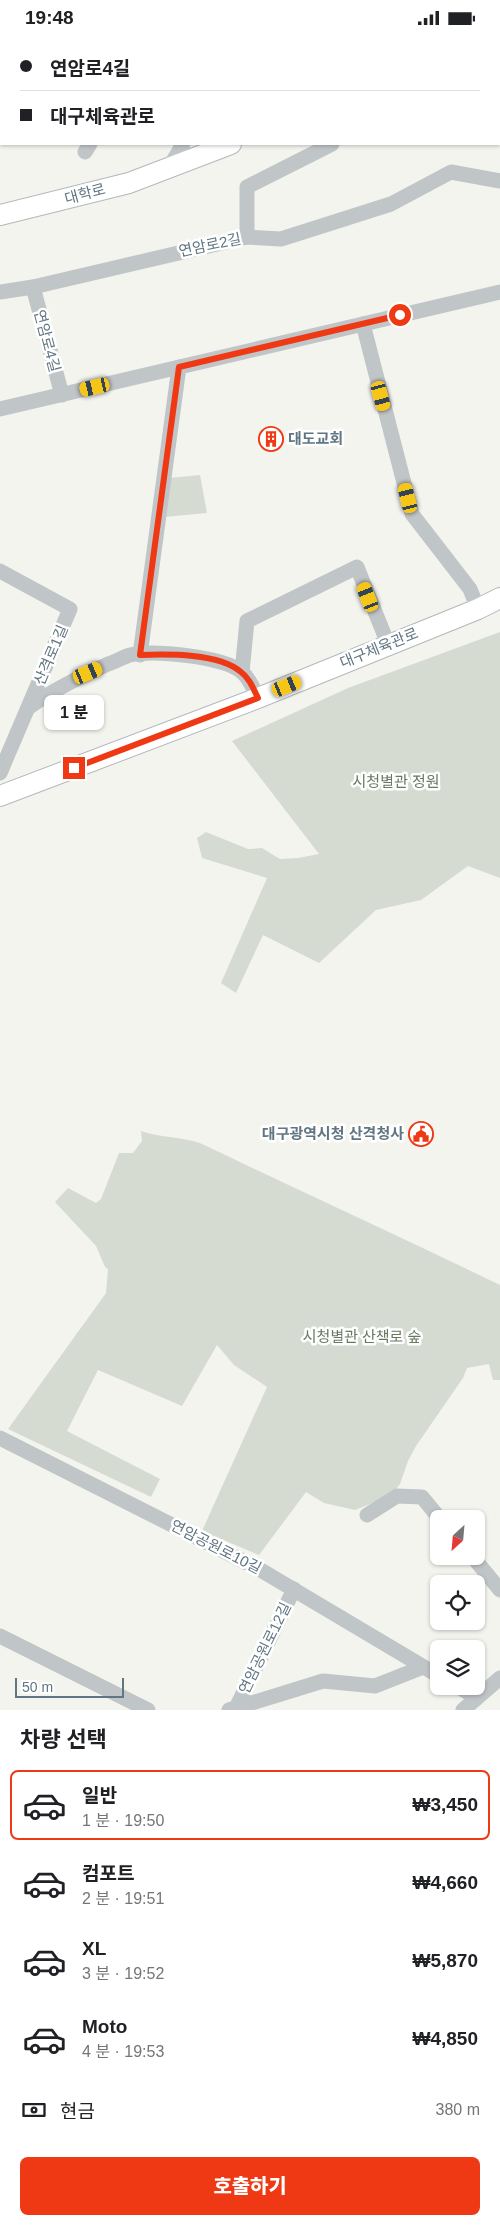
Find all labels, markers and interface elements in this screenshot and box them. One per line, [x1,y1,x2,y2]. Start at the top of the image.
text: 19:48 [25,7,74,28]
text: 연암로4길 [50,58,131,79]
text: 대구체육관로 [50,106,155,127]
street label: 대학로 [63,180,107,207]
street label: 연암로2길 [177,230,243,259]
route start [389,304,411,326]
street label: 연암로4길 [31,308,64,374]
car [78,376,111,398]
car [369,380,392,412]
building icon: 대도교회 [258,426,284,452]
place label: 대도교회 [288,430,343,447]
car [397,482,418,514]
car [355,580,380,614]
street label: 산격로1길 [30,622,71,687]
street label: 대구체육관로 [337,624,420,671]
car [71,660,104,686]
car [270,673,303,699]
callout: 1 분 [44,695,104,731]
text: 1 분 [60,704,88,721]
route end [63,757,85,779]
park label: 시청별관 정원 [353,773,439,790]
public building icon: 대구광역시청 산격청사 [408,1121,434,1147]
place label: 대구광역시청 산격청사 [262,1125,404,1142]
park label: 시청별관 산책로 숲 [303,1328,421,1345]
north arrow [430,1510,485,1565]
map controls [430,1510,485,1695]
street label: 연암공원로10길 [168,1516,264,1577]
button: locate [430,1575,485,1630]
street label: 연암공원로12길 [235,1599,294,1696]
button: layers [430,1640,485,1695]
scale bar [15,1675,124,1698]
text: 50 m [22,1679,53,1695]
text: 차량 선택 [20,1727,107,1752]
icon: car [22,1783,67,1828]
text: 일반 [82,1785,117,1806]
text: ₩3,450 [413,1794,478,1815]
text: 1 분 · 19:50 [82,1812,164,1829]
icon: car [22,1861,67,1906]
text: 컴포트 [82,1863,134,1884]
text: ₩4,660 [413,1872,478,1893]
text: 2 분 · 19:51 [82,1890,164,1907]
text: XL [82,1938,106,1959]
icon: car [22,1939,67,1984]
text: ₩5,870 [413,1950,478,1971]
text: 3 분 · 19:52 [82,1965,164,1982]
text: Moto [82,2016,127,2037]
icon: car [22,2017,67,2062]
text: ₩4,850 [413,2028,478,2049]
text: 4 분 · 19:53 [82,2043,164,2060]
icon: cash [20,2096,48,2124]
text: 현금 [60,2101,95,2122]
text: 380 m [436,2101,480,2118]
button: 호출하기 [20,2157,480,2215]

